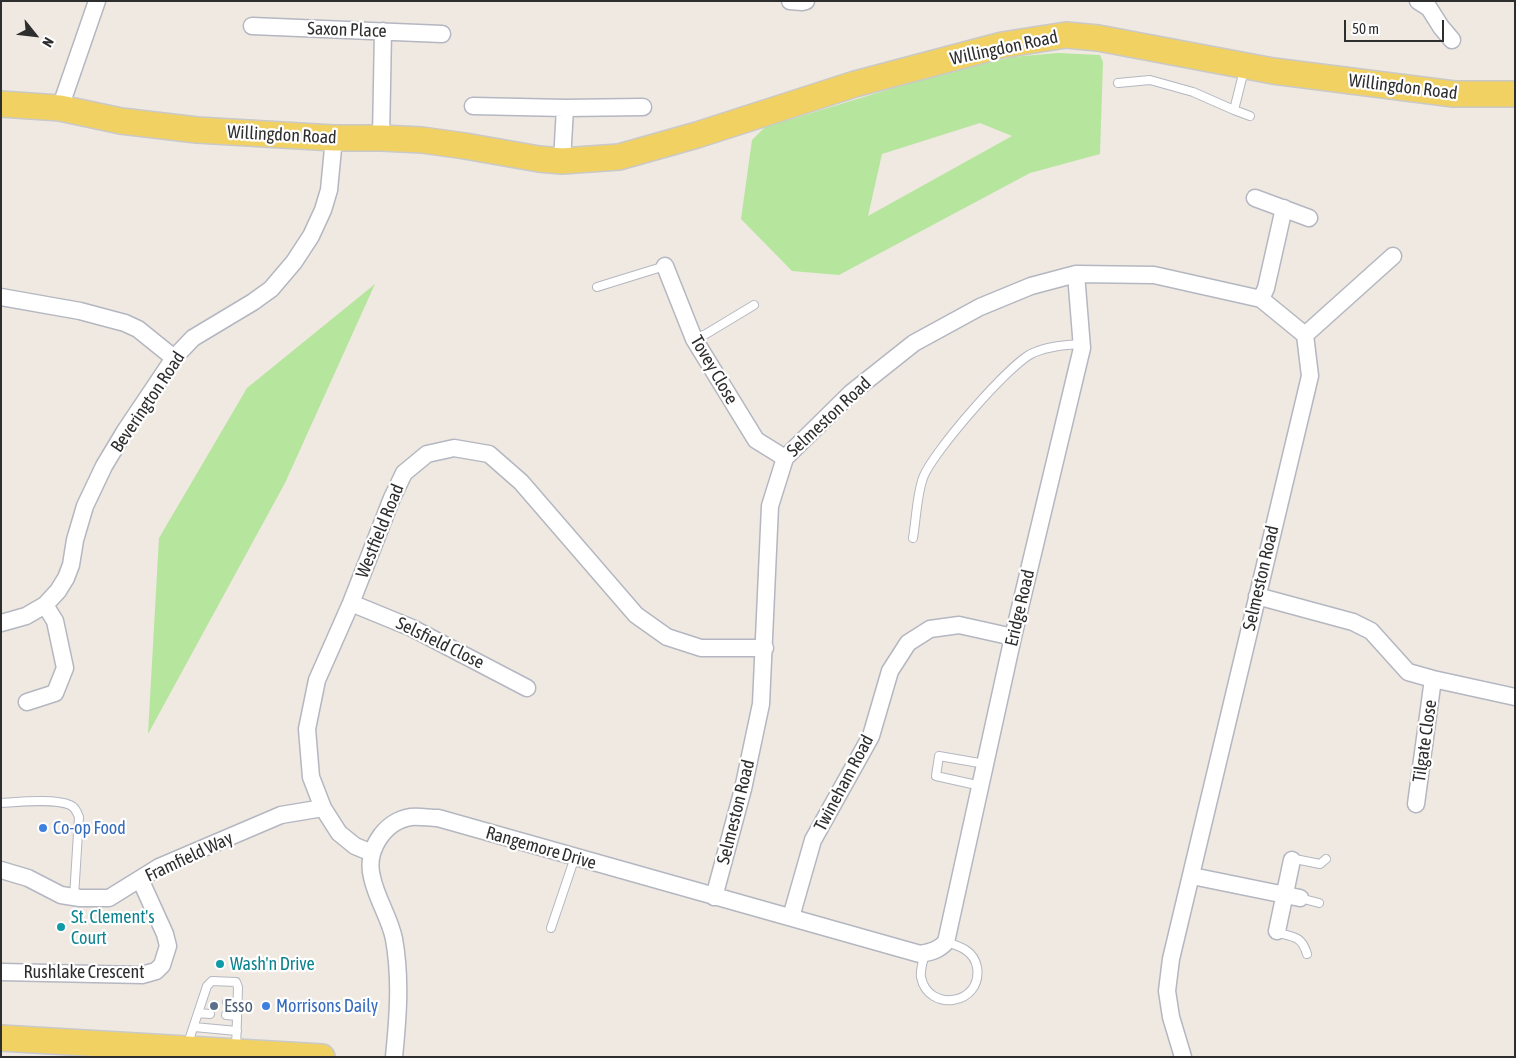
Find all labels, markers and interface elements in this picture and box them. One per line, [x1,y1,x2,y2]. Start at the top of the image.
north arrow [10,10,60,60]
scale bar [1346,10,1446,42]
street label: Saxon Place [307,18,387,42]
text: 50 m [1352,20,1379,37]
street label: Willingdon Road [948,26,1060,70]
text: N [39,35,57,50]
street label: Willingdon Road [1347,70,1459,104]
street label: Willingdon Road [227,121,337,149]
street label: Tovey Close [686,332,742,408]
street label: Beverington Road [106,348,190,456]
street label: Selmeston Road [783,373,875,461]
street label: Westfield Road [351,481,409,581]
street label: Selmeston Road [1238,523,1284,633]
street label: Eridge Road [1001,568,1039,648]
street label: Selsfield Close [392,612,488,674]
street label: Tilgate Close [1409,698,1441,784]
street label: Twineham Road [810,731,878,835]
street label: Selmeston Road [713,757,759,867]
place label: Co-op Food [53,817,126,839]
marker: Co-op Food [37,822,49,834]
street label: Rangemore Drive [483,822,599,874]
street label: Framfield Way [142,827,236,887]
place label: St. Clement's Court [71,906,155,949]
marker: St. Clement's Court [55,921,67,933]
place label: Wash'n Drive [230,953,315,975]
marker: Wash'n Drive [214,958,226,970]
street label: Rushlake Crescent [24,961,144,983]
place label: Esso [224,995,253,1017]
place label: Morrisons Daily [276,995,378,1017]
marker: Esso [208,1000,220,1012]
marker: Morrisons Daily [260,1000,272,1012]

